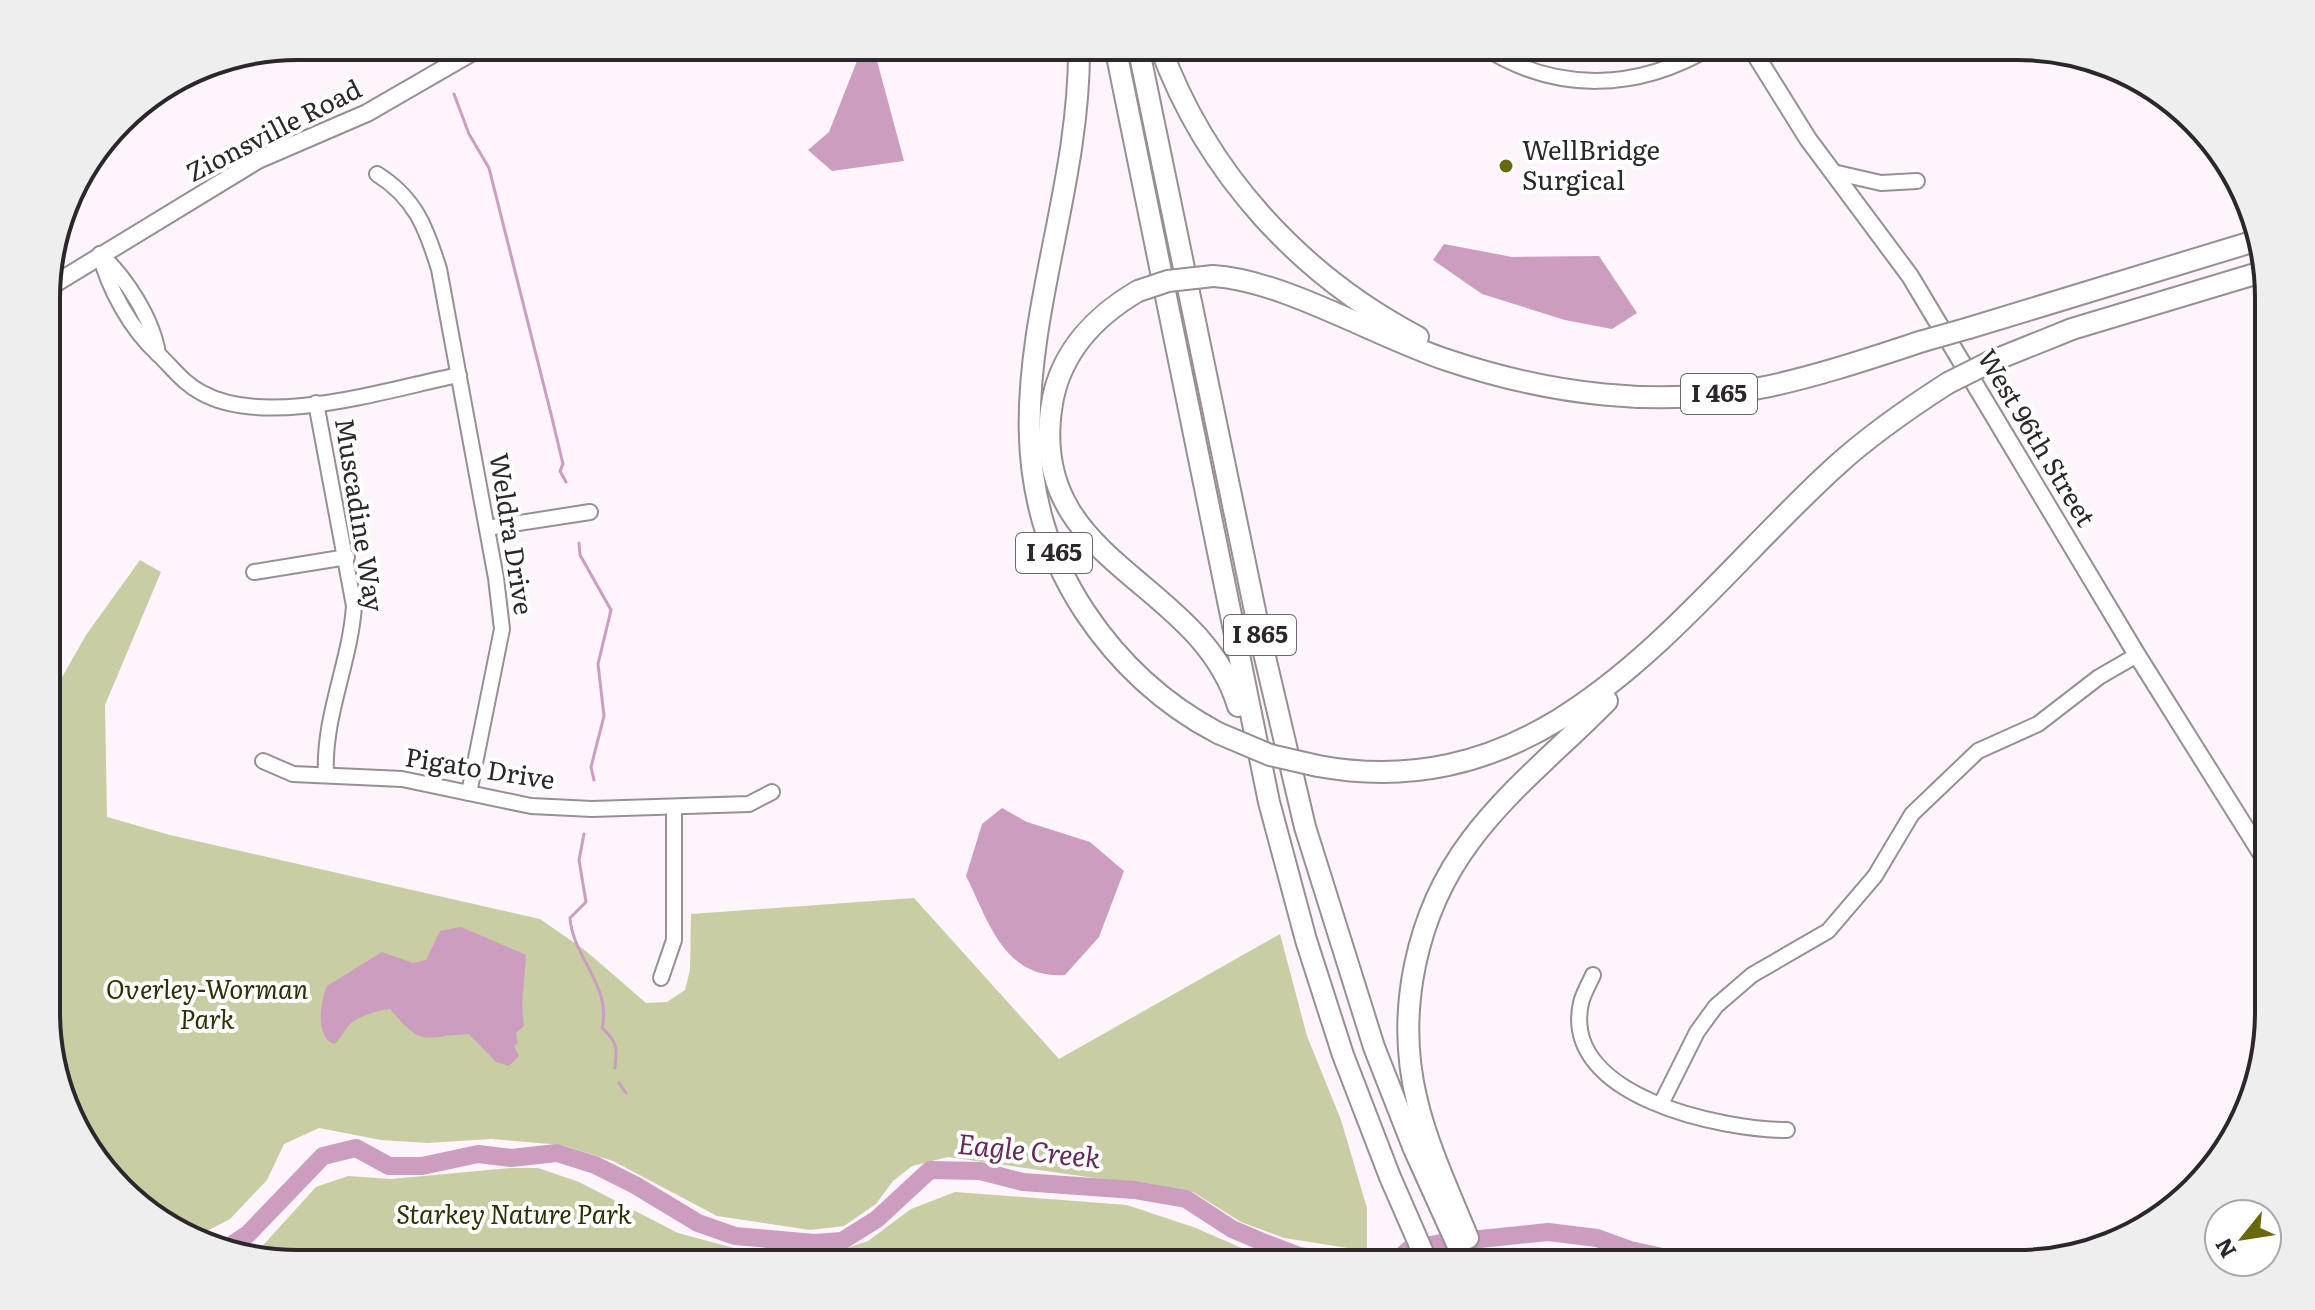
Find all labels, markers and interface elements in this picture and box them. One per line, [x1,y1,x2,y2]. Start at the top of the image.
street label: Zionsville Road [178,68,367,190]
place label: WellBridge Surgical [1522,129,1660,198]
marker: WellBridge Surgical [1497,157,1515,175]
street label: West 96th Street [1970,340,2107,533]
road number: I 465 [1681,374,1757,414]
street label: Muscadine Way [327,415,396,614]
street label: Weldra Drive [481,450,545,617]
road number: I 465 [1016,533,1092,573]
road number: I 865 [1224,615,1296,655]
street label: Pigato Drive [403,735,558,798]
park label: Overley-Worman Park [106,968,309,1037]
water label: Eagle Creek [955,1121,1104,1177]
park label: Starkey Nature Park [396,1193,633,1232]
north arrow [2203,1198,2283,1278]
text: N [2205,1233,2243,1265]

